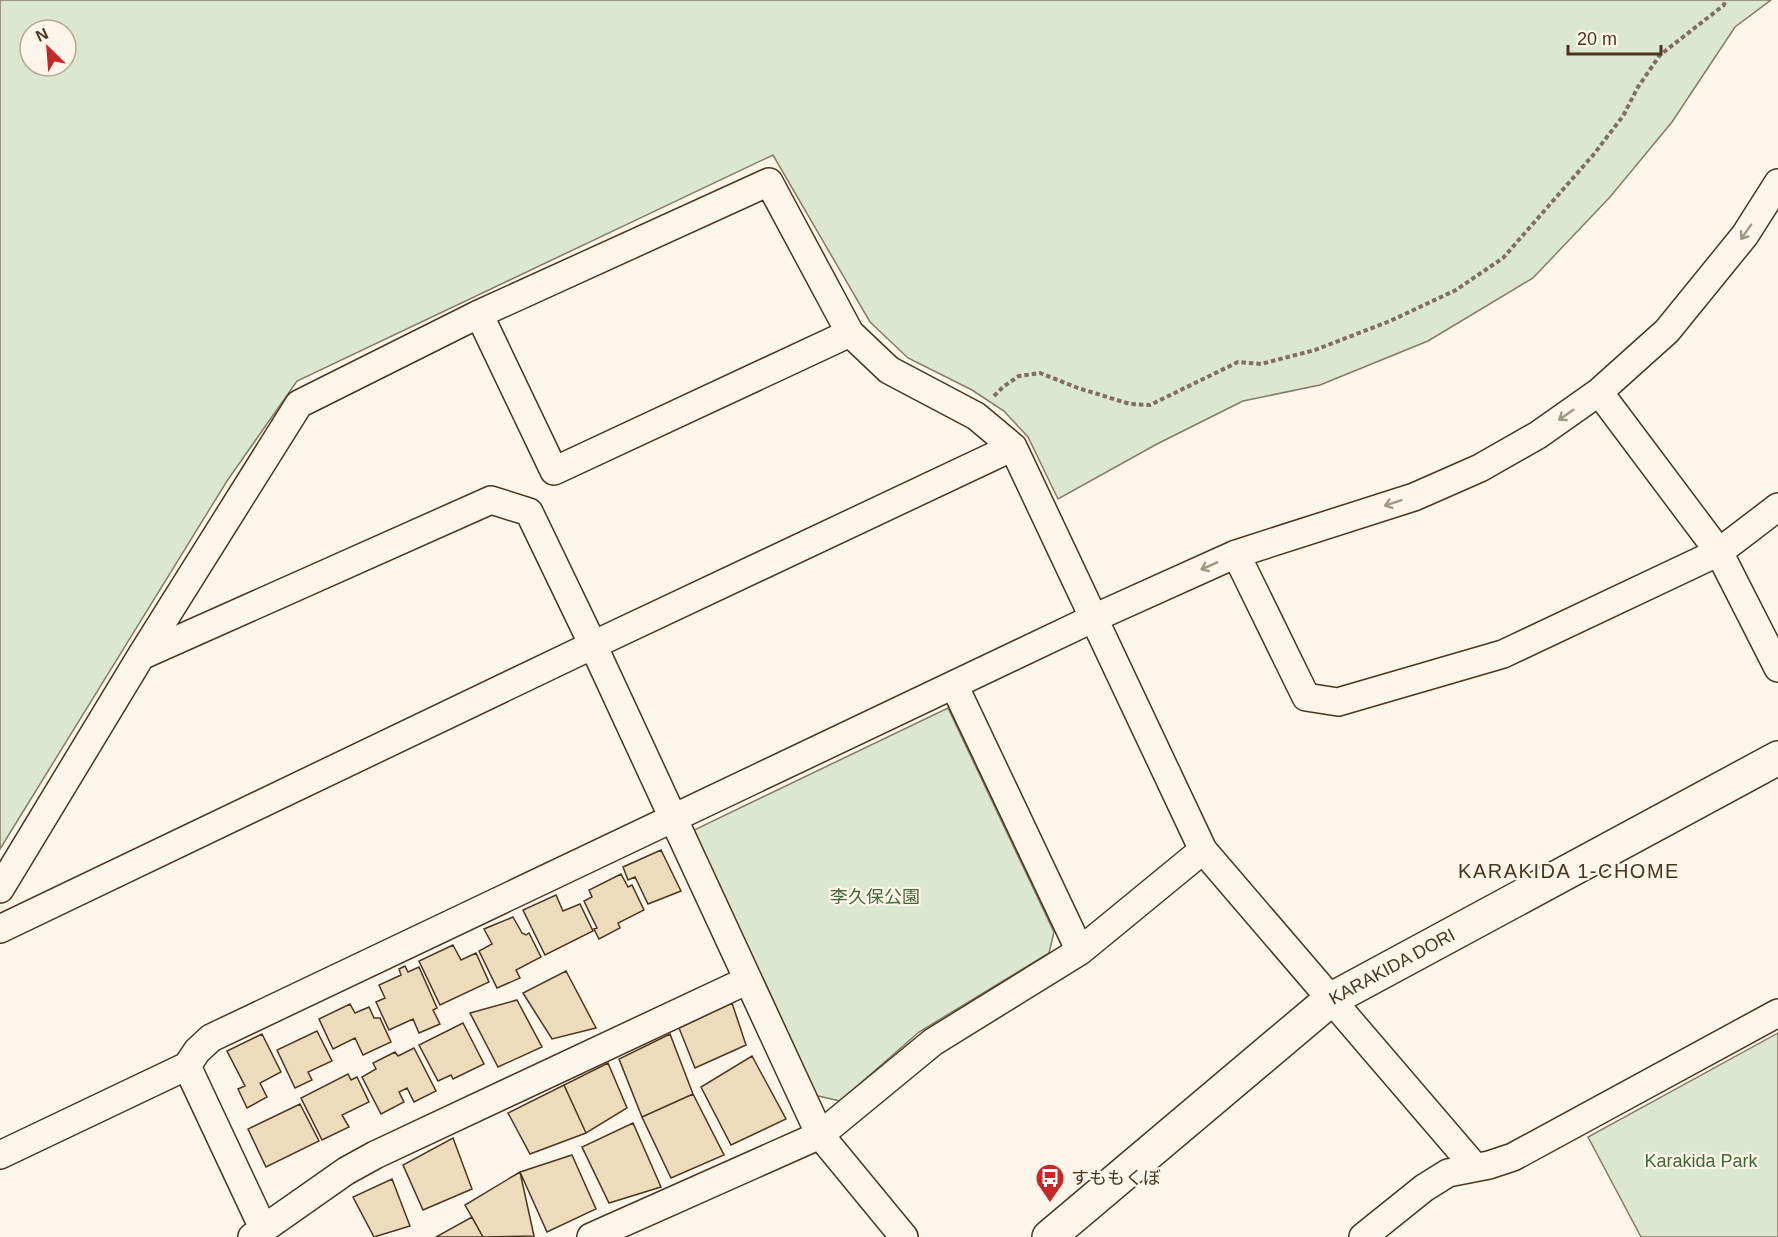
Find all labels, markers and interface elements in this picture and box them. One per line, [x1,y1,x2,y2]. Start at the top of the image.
north arrow [18,18,78,78]
scale bar [1568,18,1661,56]
text: N [33,25,51,45]
text: 20 m [1577,29,1617,49]
one-way arrow [1740,224,1752,240]
one-way arrow [1559,409,1575,421]
one-way arrow [1384,498,1403,509]
one-way arrow [1200,561,1218,572]
district label: KARAKIDA 1-CHOME [1458,860,1680,882]
park label: 李久保公園 [830,887,920,907]
street label: KARAKIDA DORI [1326,924,1458,1009]
park label: Karakida Park [1644,1151,1759,1171]
bus stop icon: すももくぼ [1034,1162,1066,1204]
place label: すももくぼ [1071,1168,1161,1188]

